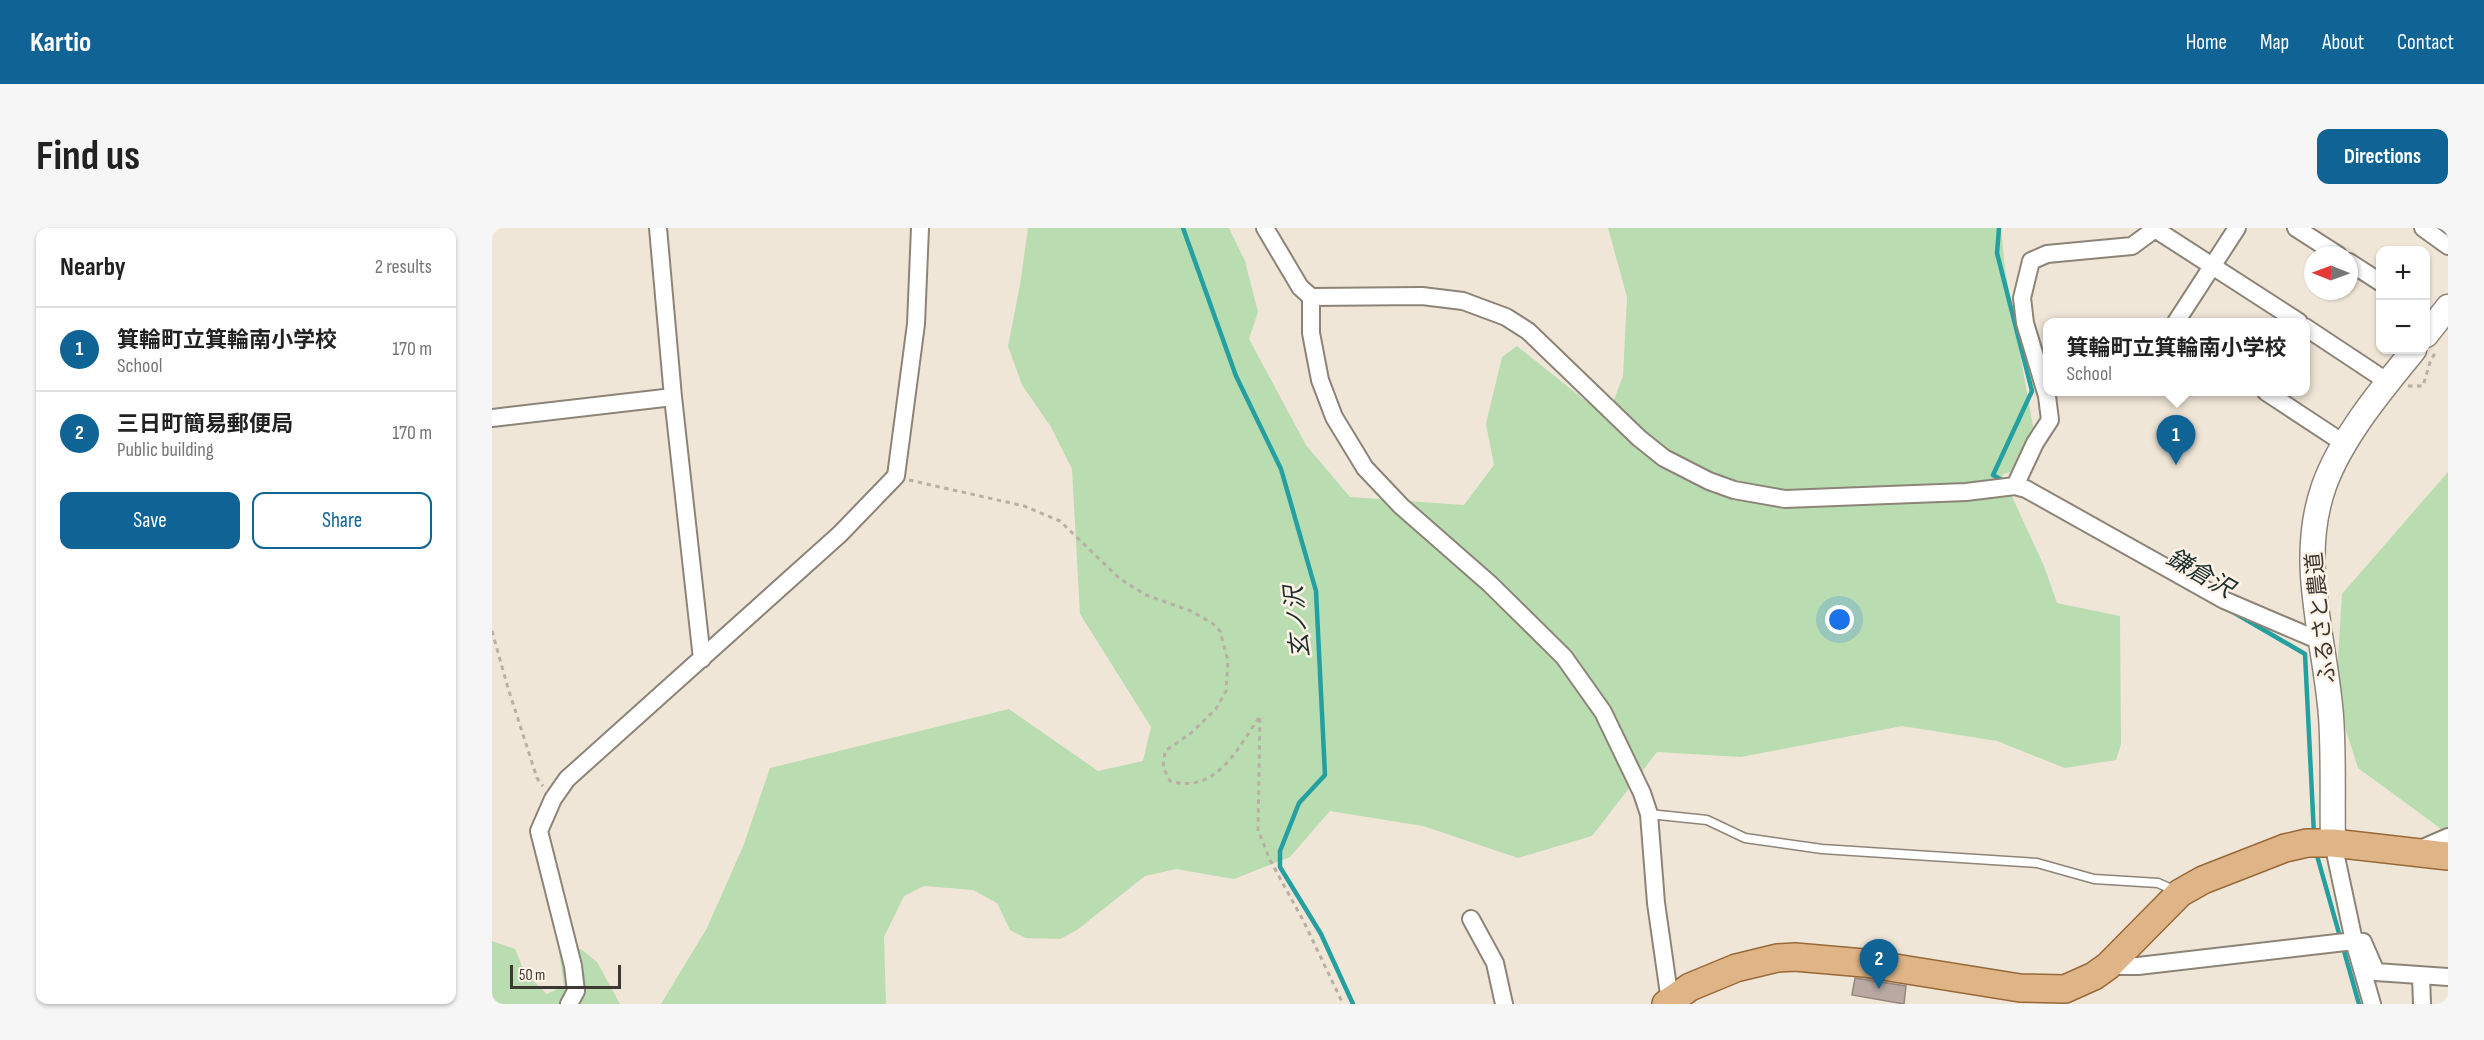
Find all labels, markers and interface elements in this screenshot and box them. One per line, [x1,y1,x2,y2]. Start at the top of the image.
text: Kartio [30,26,91,59]
text: Home [2186,30,2227,55]
text: Map [2260,30,2289,55]
text: About [2322,30,2364,55]
text: Contact [2397,30,2454,55]
button: Directions [2317,129,2448,184]
text: Find us [36,131,140,182]
north arrow [2304,246,2358,300]
map controls [2376,246,2430,354]
button: + [2376,246,2430,300]
text: Nearby [60,252,126,283]
text: 2 results [375,255,432,279]
button: − [2376,300,2430,354]
popup [2043,318,2310,396]
text: 箕輪町立箕輪南小学校 [117,327,337,354]
text: 箕輪町立箕輪南小学校 [2066,335,2287,362]
text: 1 [76,337,83,361]
text: 170 m [392,337,432,361]
text: School [117,354,162,378]
text: School [2066,362,2112,386]
text: 三日町簡易郵便局 [117,411,293,438]
pin: 1 [2156,416,2196,465]
text: 2 [75,421,84,445]
text: 170 m [392,421,432,445]
text: Public building [117,438,214,462]
button: Save [60,492,240,549]
button: Share [252,492,432,549]
water label: 鎌倉沢 [2161,543,2241,605]
street label: ふるさと農道 [2301,551,2342,685]
water label: 玄ノ沢 [1279,582,1316,659]
your location [1825,605,1854,634]
pin: 2 [1860,940,1898,989]
scale bar [510,962,621,990]
text: 50 m [519,966,545,985]

